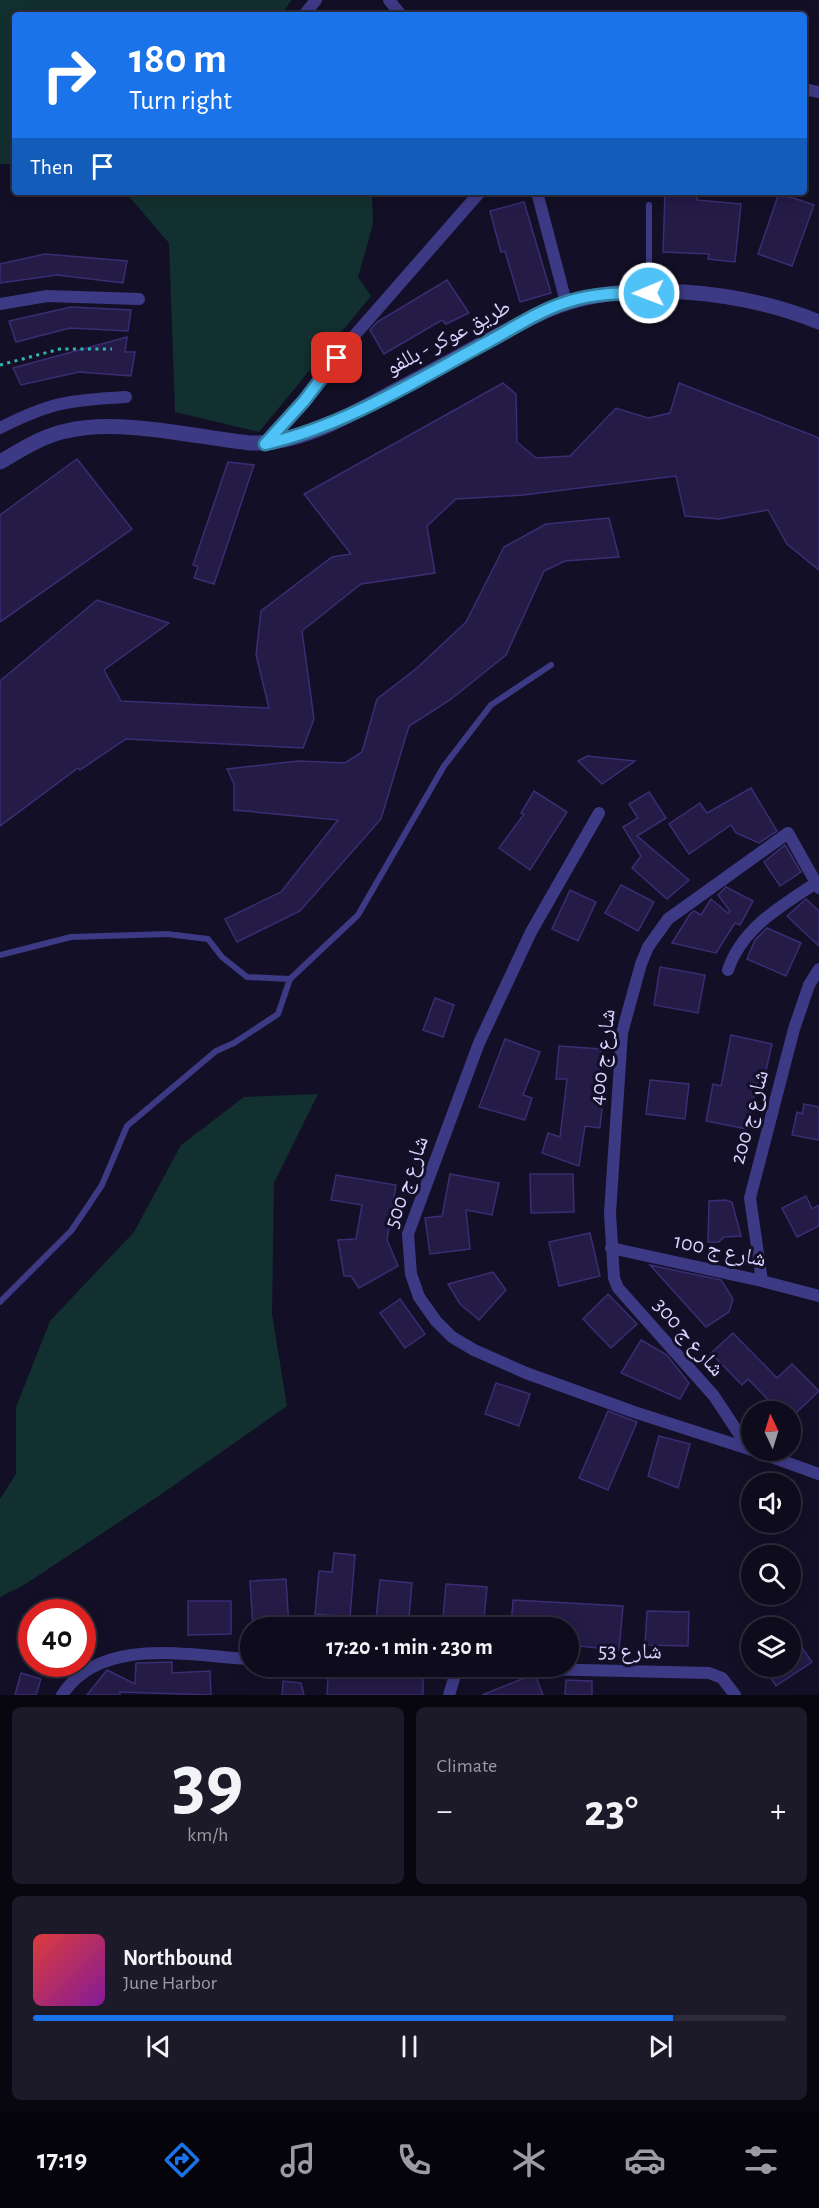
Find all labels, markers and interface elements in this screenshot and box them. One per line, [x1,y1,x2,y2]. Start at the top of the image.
icon: right [30,36,108,114]
text: 180 m [129,38,227,80]
text: Turn right [129,87,232,114]
icon: arrive [86,150,119,183]
text: Then [30,156,74,178]
position arrow [617,261,681,325]
street label: طريق عوكر - بللفو [382,295,515,381]
pin [311,332,362,383]
icon: arrive [320,341,353,374]
street label: شارع ج 400 [585,1008,621,1107]
street label: شارع ج 200 [726,1068,774,1167]
street label: شارع ج 500 [380,1133,434,1231]
street label: شارع ج 100 [671,1229,768,1272]
street label: شارع ج 300 [648,1294,729,1382]
north arrow [741,1401,801,1461]
map controls [741,1401,801,1677]
button: sound [741,1473,801,1533]
button: search [741,1545,801,1605]
speed limit sign: 40 [18,1599,96,1677]
button: layers [741,1617,801,1677]
text: 17:20 · 1 min · 230 m [326,1636,493,1658]
street label: شارع 53 [598,1639,662,1665]
text: 39 [172,1745,243,1823]
text: Climate [437,1756,497,1776]
text: 23° [584,1789,638,1834]
text: − [437,1795,452,1828]
text: + [770,1795,786,1828]
text: km/h [187,1825,228,1845]
text: Northbound [123,1947,232,1969]
text: June Harbor [123,1973,217,1993]
icon: previous [142,2030,175,2063]
icon: pause [393,2030,426,2063]
icon: next [644,2030,677,2063]
icon: directions [161,2139,203,2181]
icon: music [277,2139,319,2181]
icon: phone [393,2139,435,2181]
icon: climate [508,2139,550,2181]
icon: car [624,2139,666,2181]
icon: filters [740,2139,782,2181]
text: 17:19 [37,2146,87,2173]

